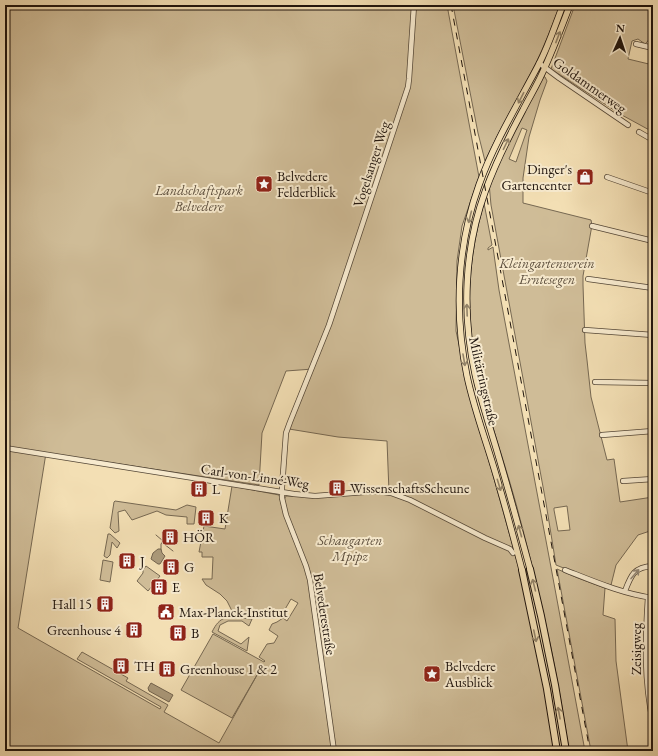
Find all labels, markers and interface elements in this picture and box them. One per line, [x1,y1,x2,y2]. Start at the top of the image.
north arrow [600,18,640,58]
text: N [616,21,625,35]
one-way arrow [554,31,562,43]
street label: Goldammerweg [550,53,631,117]
one-way arrow [516,92,524,104]
street label: Vogelsanger Weg [349,118,394,209]
one-way arrow [503,139,510,151]
place label: Dinger's Gartencenter [501,160,572,194]
place label: Belvedere Felderblick [277,167,336,201]
shop icon: Dinger's Gartencenter [575,167,595,187]
place icon: Belvedere Felderblick [254,174,274,194]
park label: Landschaftspark Belvedere [154,181,244,215]
one-way arrow [466,210,473,223]
park label: Kleingartenverein Erntesegen [498,254,595,288]
one-way arrow [463,304,471,317]
street label: Militärringstraße [465,335,503,428]
one-way arrow [461,353,469,366]
street label: Carl-von-Linné-Weg [200,460,310,492]
building icon: WissenschaftsScheune [327,478,347,498]
one-way arrow [496,478,503,491]
building icon: L [189,479,209,499]
place label: WissenschaftsScheune [350,479,470,497]
place label: L [212,481,220,497]
building icon: K [196,508,216,528]
place label: K [219,509,229,527]
one-way arrow [515,525,523,538]
building icon: HÖR [160,527,180,547]
place label: HÖR [183,528,216,546]
park label: Schaugarten Mpipz [317,531,382,565]
building icon: J [117,551,137,571]
place label: J [139,552,145,570]
building icon: G [161,557,181,577]
place label: G [184,558,194,576]
one-way arrow [630,568,639,579]
street label: Belvederestraße [310,572,340,657]
building icon: E [149,577,169,597]
place label: E [172,578,180,596]
one-way arrow [529,579,537,592]
building icon: Hall 15 [95,594,115,614]
place label: Hall 15 [52,595,92,613]
public building icon: Max-Planck-Institut [156,602,176,622]
place label: Max-Planck-Institut [179,603,288,621]
building icon: Greenhouse 4 [124,620,144,640]
place label: Greenhouse 4 [47,621,121,639]
street label: Zeisigweg [627,622,645,675]
building icon: B [168,623,188,643]
place label: B [191,624,199,642]
one-way arrow [532,629,540,642]
building icon: TH [111,656,131,676]
place label: TH [134,657,155,675]
place label: Belvedere Ausblick [444,657,496,691]
building icon: Greenhouse 1 & 2 [157,659,177,679]
place label: Greenhouse 1 & 2 [180,660,277,678]
place icon: Belvedere Ausblick [422,664,442,684]
one-way arrow [555,706,563,719]

